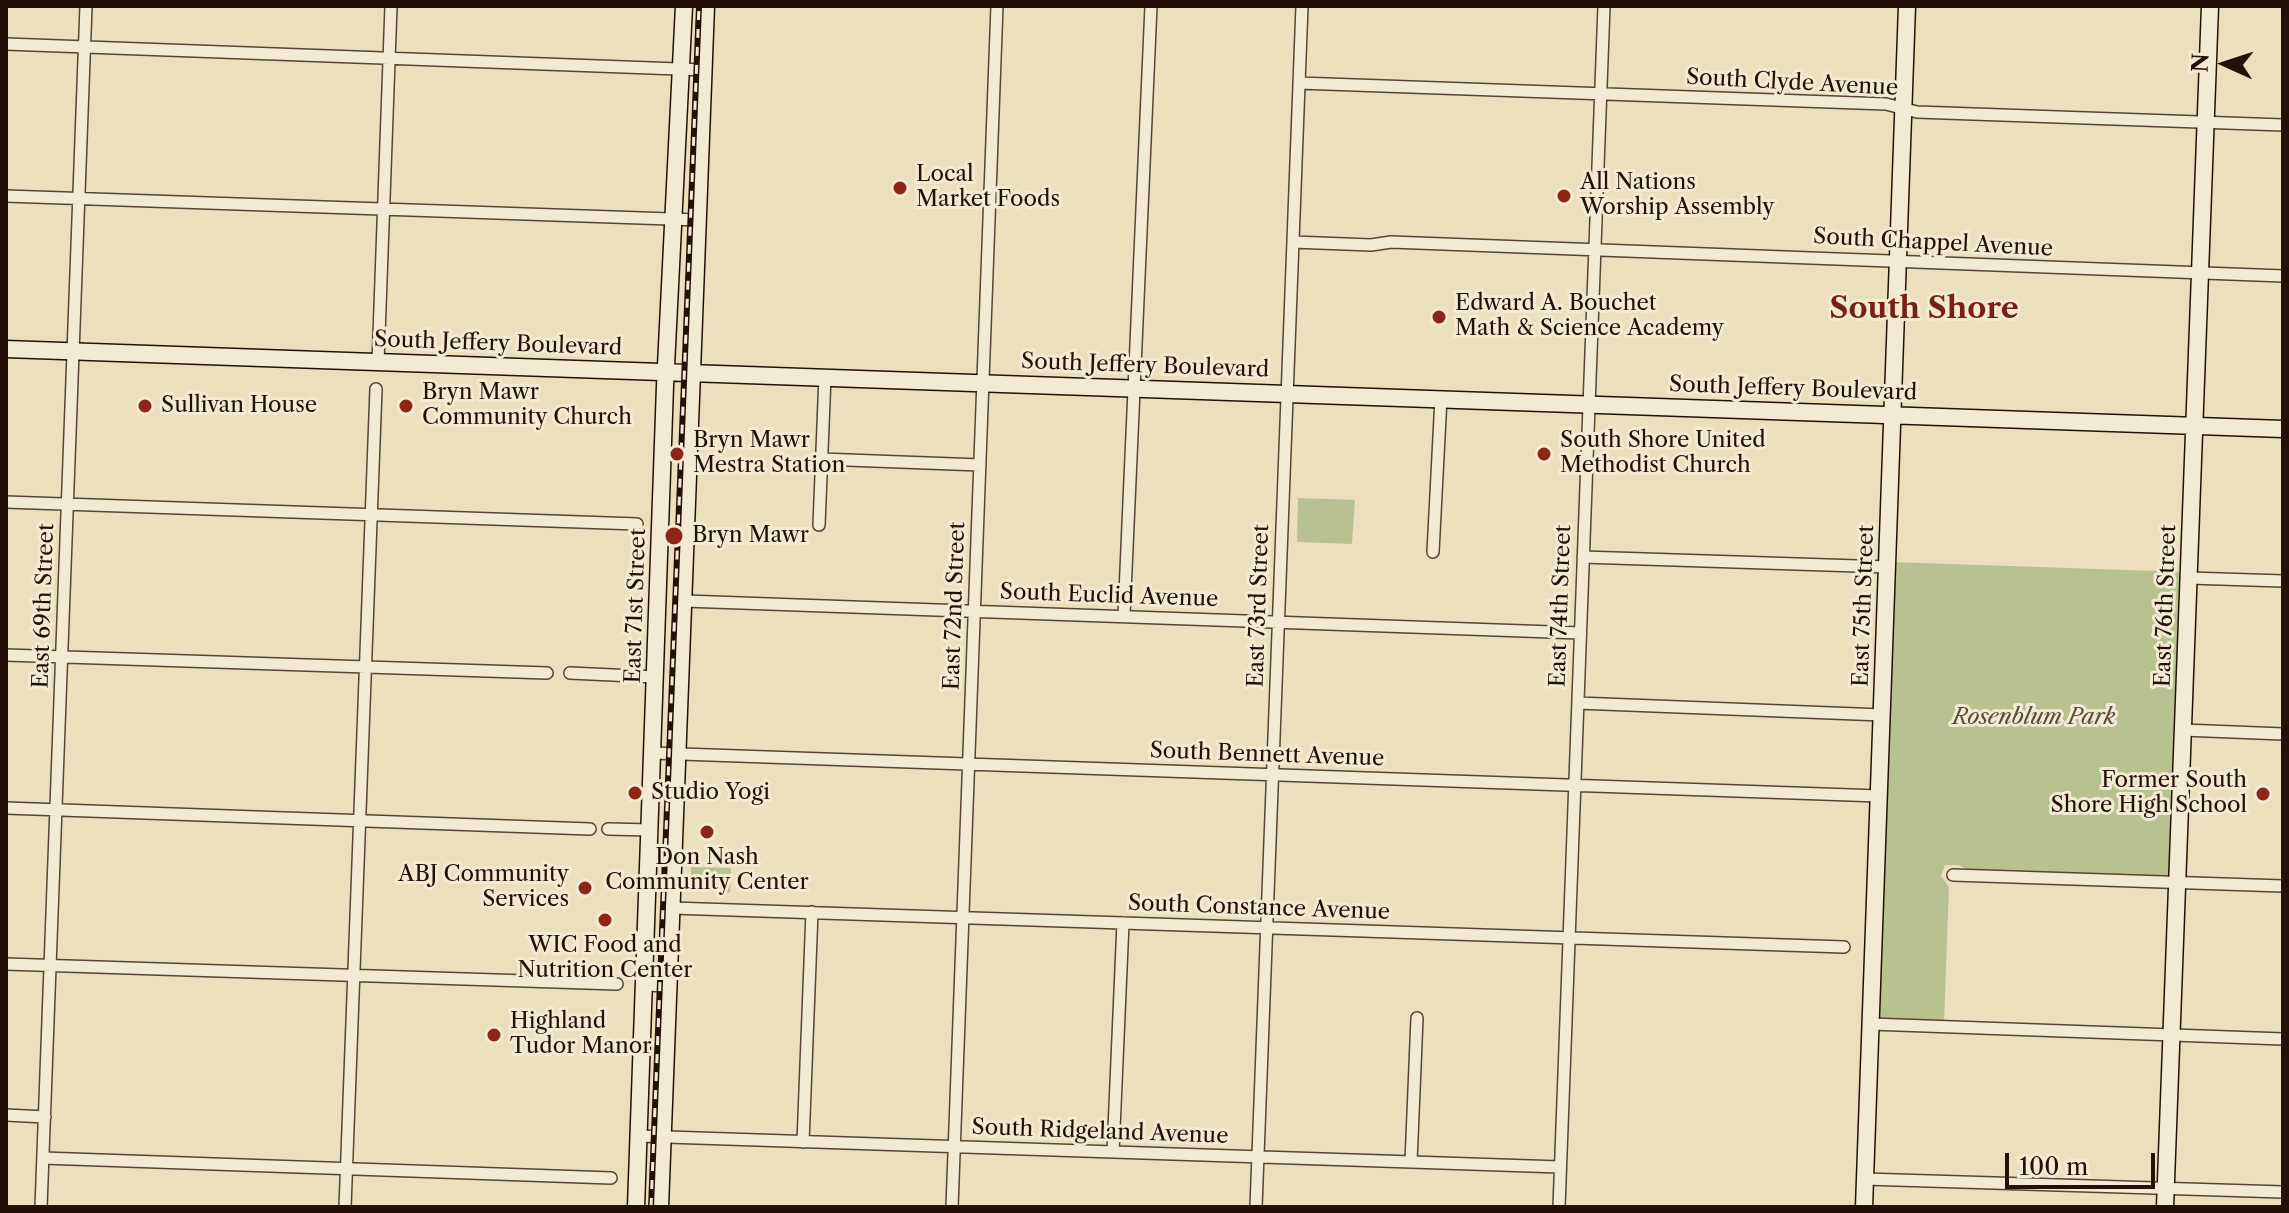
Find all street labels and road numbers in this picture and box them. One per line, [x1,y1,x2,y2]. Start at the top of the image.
street label: South Clyde Avenue [1685,64,1899,102]
street label: South Chappel Avenue [1812,224,2054,262]
street label: South Jeffery Boulevard [374,326,622,362]
street label: South Jeffery Boulevard [1021,348,1269,384]
street label: South Jeffery Boulevard [1669,371,1917,407]
street label: East 72nd Street [939,521,971,691]
street label: East 69th Street [28,523,60,689]
street label: East 73rd Street [1243,524,1275,688]
street label: East 74th Street [1545,524,1577,688]
street label: East 75th Street [1848,524,1880,688]
street label: East 76th Street [2150,524,2182,688]
street label: East 71st Street [620,528,652,684]
street label: South Euclid Avenue [999,579,1219,613]
street label: South Bennett Avenue [1149,738,1385,772]
street label: South Constance Avenue [1127,890,1391,926]
street label: South Ridgeland Avenue [971,1114,1229,1150]

